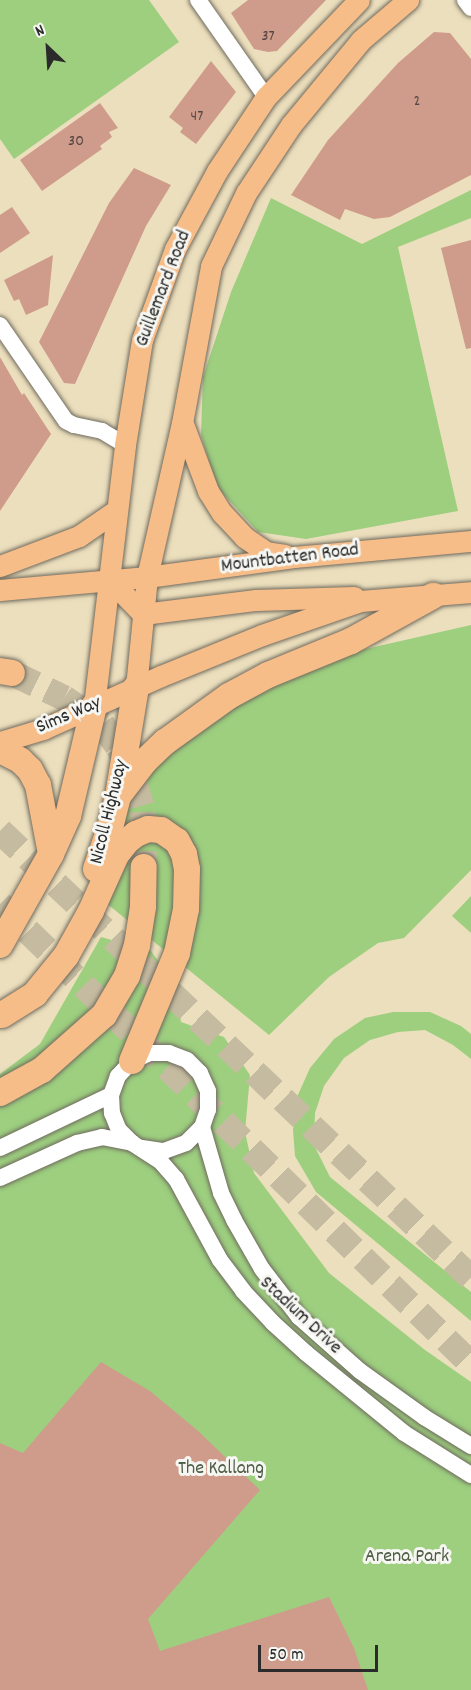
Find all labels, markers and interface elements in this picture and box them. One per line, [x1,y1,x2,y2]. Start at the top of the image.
north arrow [18,18,78,78]
text: N [32,19,49,43]
house number: 37 [261,27,275,47]
house number: 2 [414,92,420,112]
house number: 47 [191,107,203,127]
house number: 30 [68,132,84,152]
street label: Guillemard Road [131,227,197,351]
street label: Mountbatten Road [220,539,360,579]
street label: Sims Way [33,692,105,740]
street label: Nicoll Highway [85,757,135,867]
street label: Stadium Drive [254,1272,346,1360]
park label: The Kallang [178,1457,264,1481]
park label: Arena Park [365,1545,449,1569]
scale bar [261,1633,381,1671]
text: 50 m [269,1643,304,1668]

